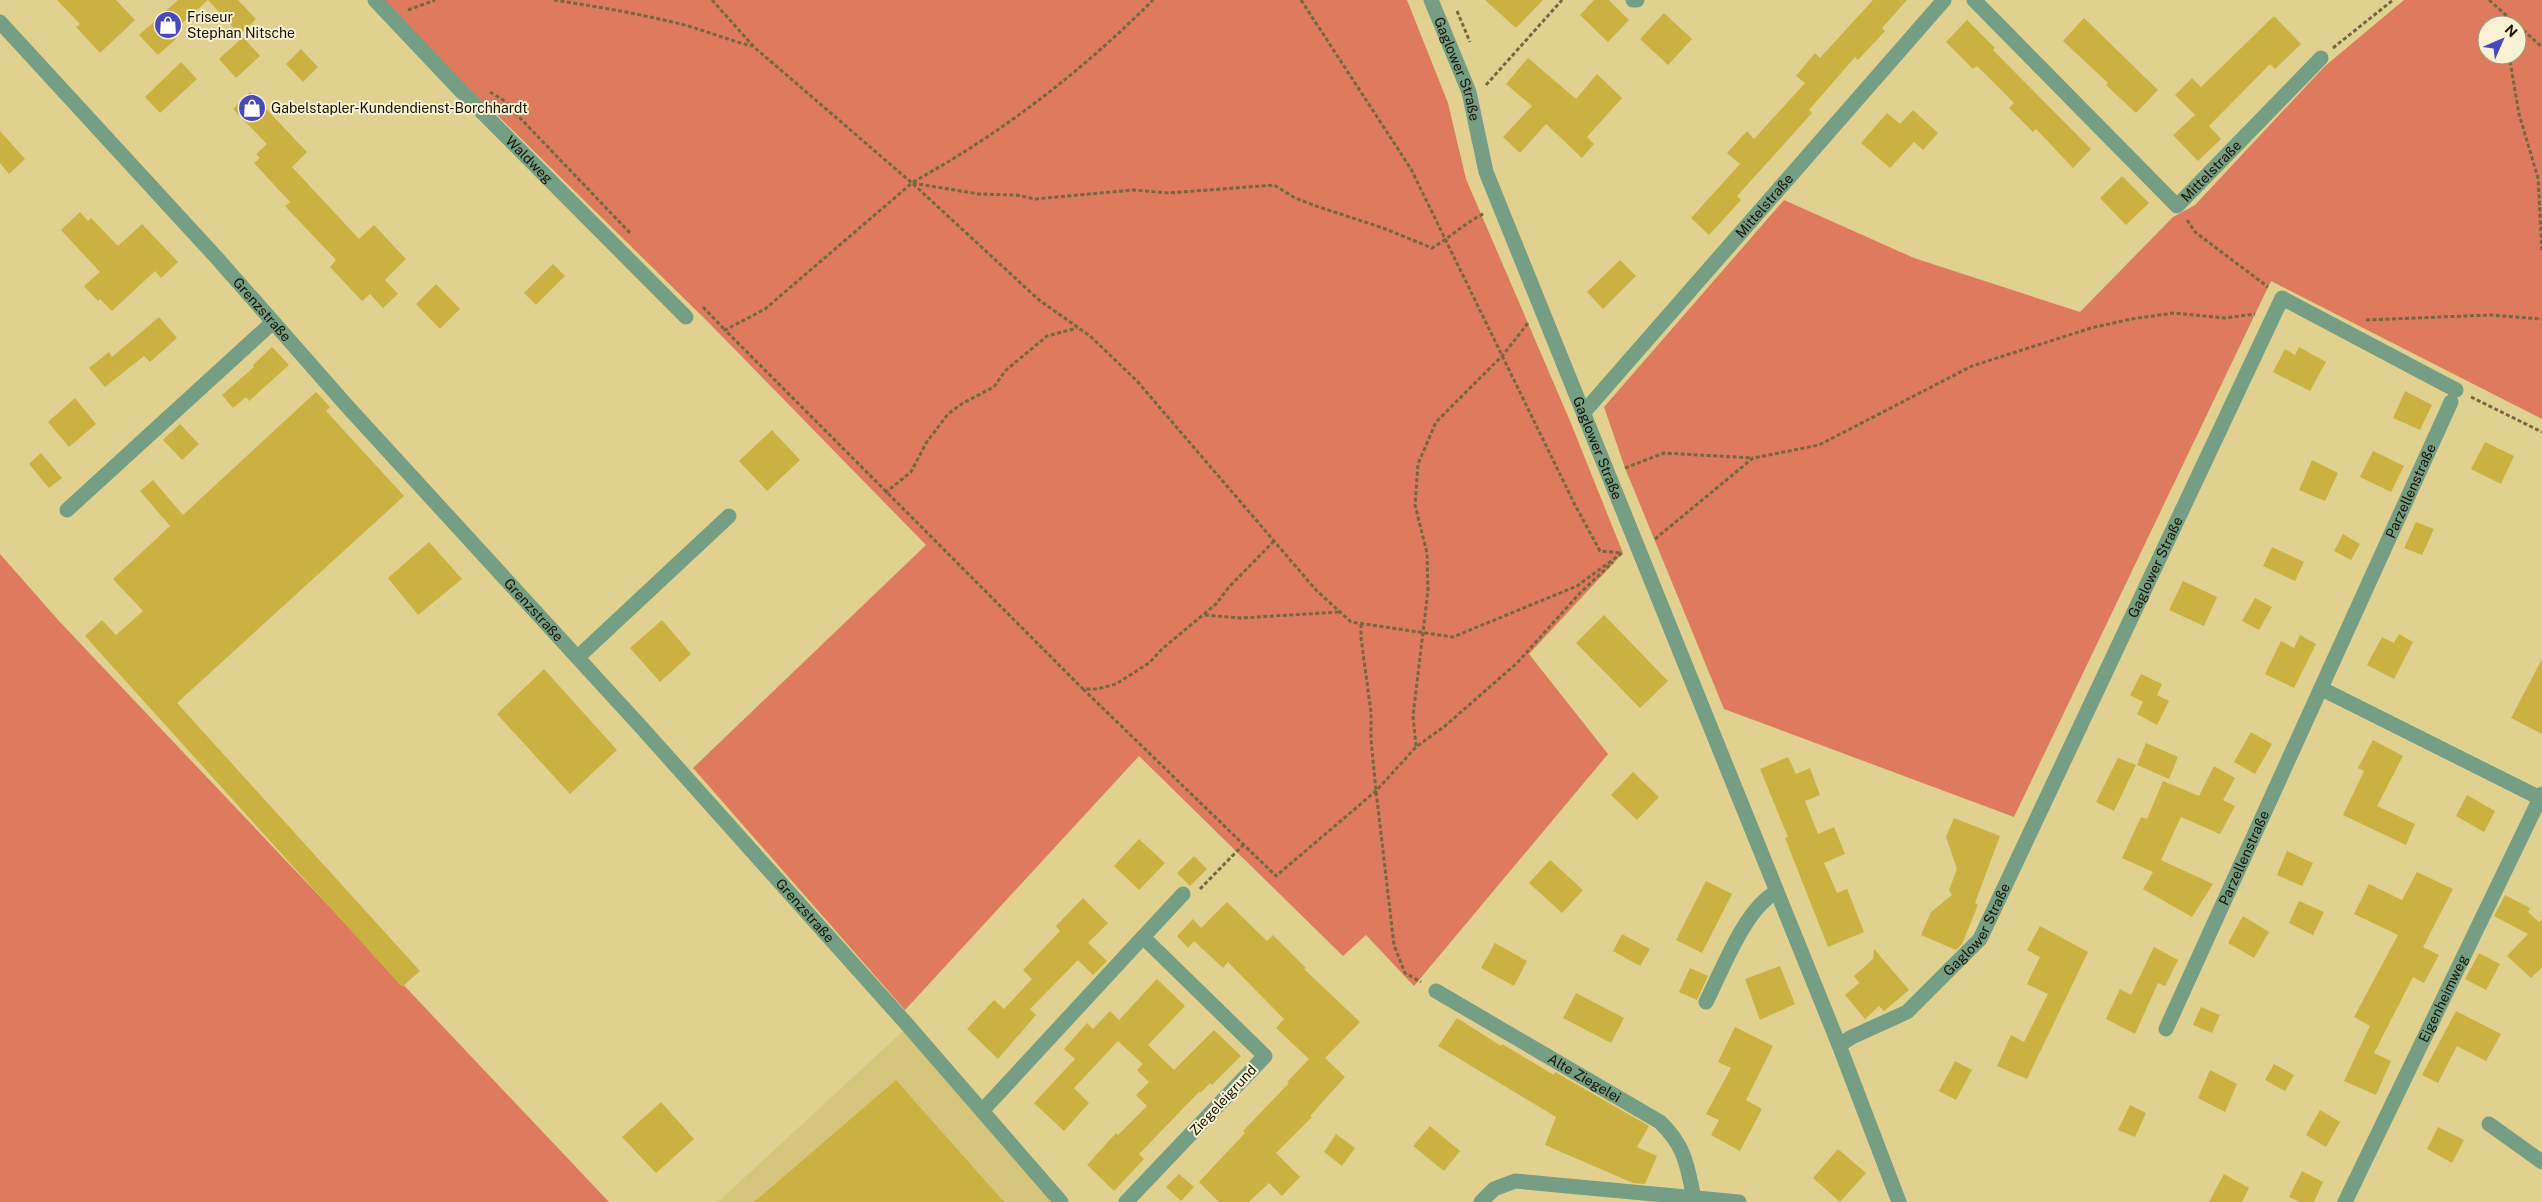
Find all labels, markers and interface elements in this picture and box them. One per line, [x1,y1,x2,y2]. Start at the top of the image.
place label: Friseur Stephan Nitsche [187,9,295,41]
shop icon: Friseur Stephan Nitsche [153,10,183,40]
street label: Gaglower Straße [1431,15,1483,122]
north arrow [2477,15,2527,65]
text: N [2502,21,2521,40]
shop icon: Gabelstapler-Kundendienst-Borchhardt [237,93,267,123]
place label: Gabelstapler-Kundendienst-Borchhardt [271,100,528,116]
street label: Waldweg [502,133,556,187]
street label: Mittelstraße [2178,137,2245,205]
street label: Mittelstraße [1732,170,1796,241]
street label: Grenzstraße [230,274,295,345]
street label: Gaglower Straße [1570,394,1626,502]
street label: Parzellenstraße [2382,441,2439,541]
street label: Gaglower Straße [2125,514,2186,620]
street label: Grenzstraße [501,575,567,645]
street label: Parzellenstraße [2215,808,2272,908]
street label: Grenzstraße [772,875,838,946]
street label: Gaglower Straße [1940,880,2013,979]
street label: Eigenheimweg [2415,952,2471,1045]
street label: Alte Ziegelei [1545,1050,1624,1105]
street label: Ziegeleigrund [1186,1061,1260,1139]

